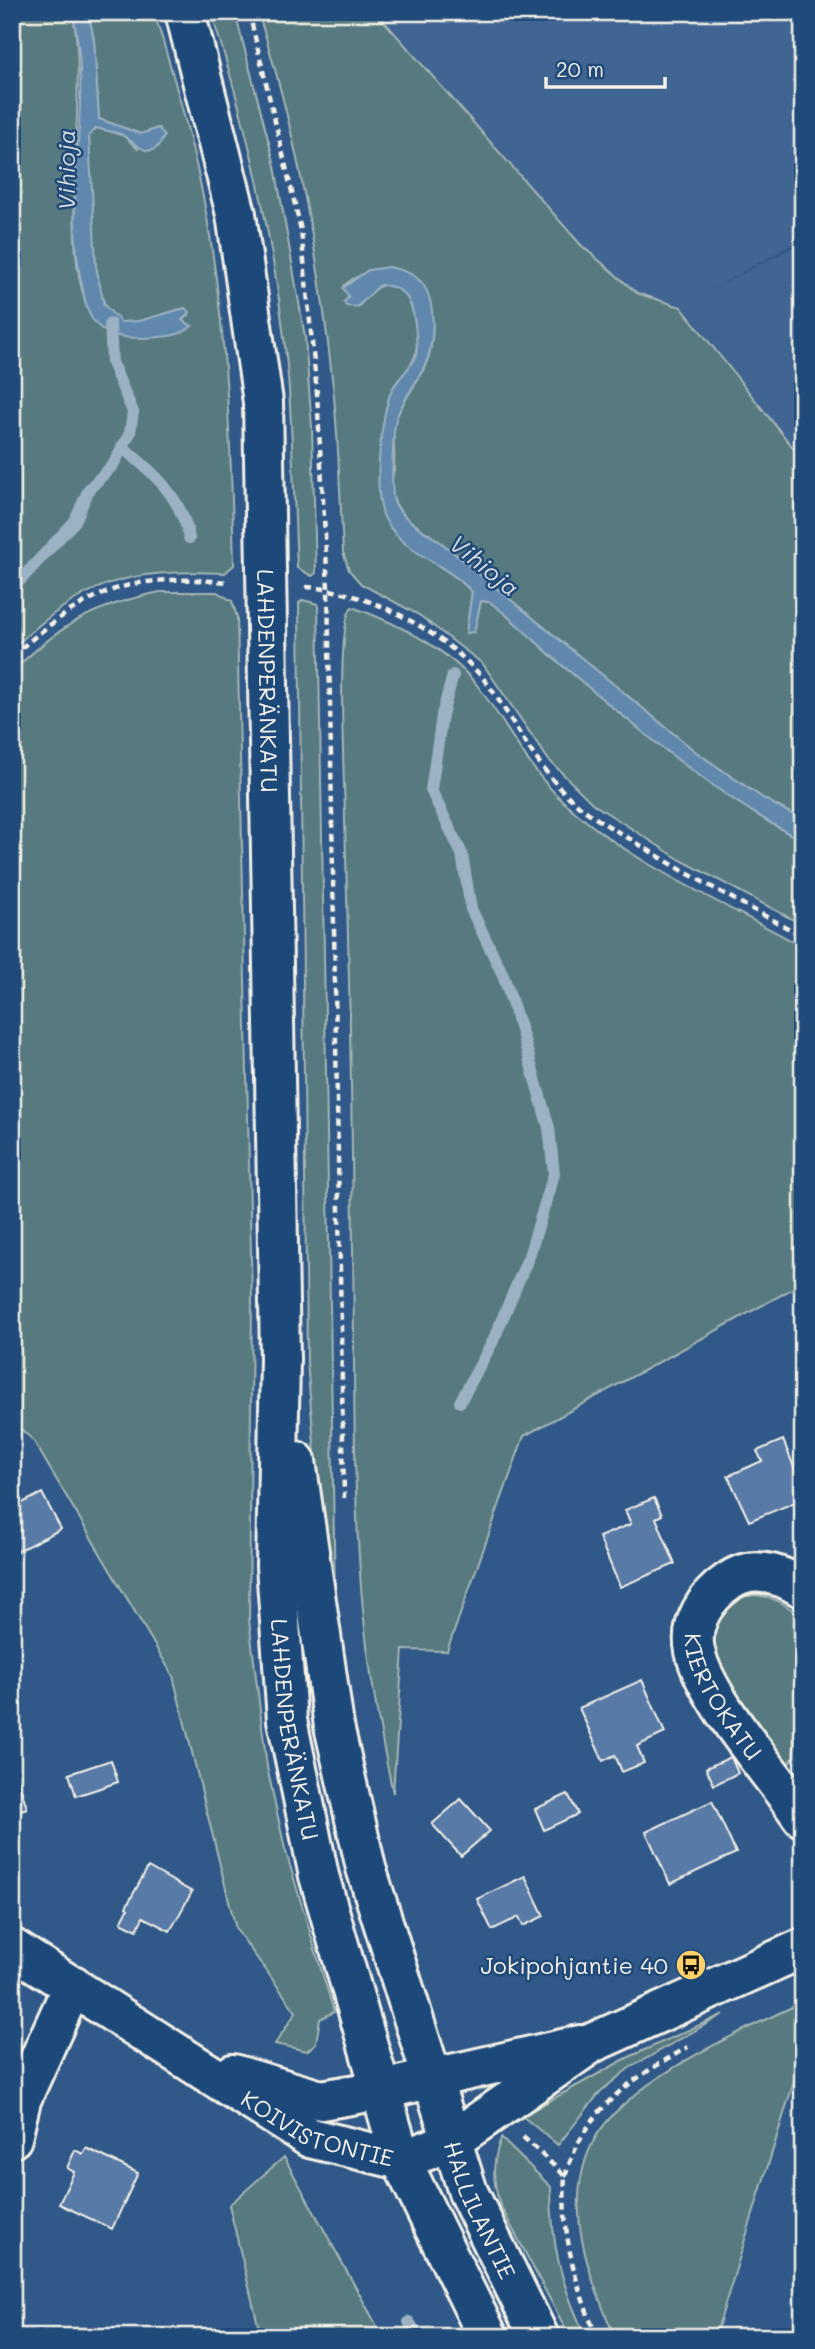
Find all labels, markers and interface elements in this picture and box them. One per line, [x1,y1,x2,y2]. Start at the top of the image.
scale bar [546,46,664,90]
text: 20 m [556,55,604,82]
water label: Vihioja [50,129,81,211]
water label: Vihioja [444,527,526,603]
street label: LAHDENPERÄNKATU [251,569,285,793]
street label: LAHDENPERÄNKATU [265,1618,326,1842]
street label: KIERTOKATU [679,1633,769,1766]
bus stop icon: Jokipohjantie 40 [674,1948,708,1982]
place label: Jokipohjantie 40 [480,1950,668,1980]
street label: KOIVISTONTIE [236,2083,397,2173]
street label: HALLILANTIE [438,2137,523,2284]

